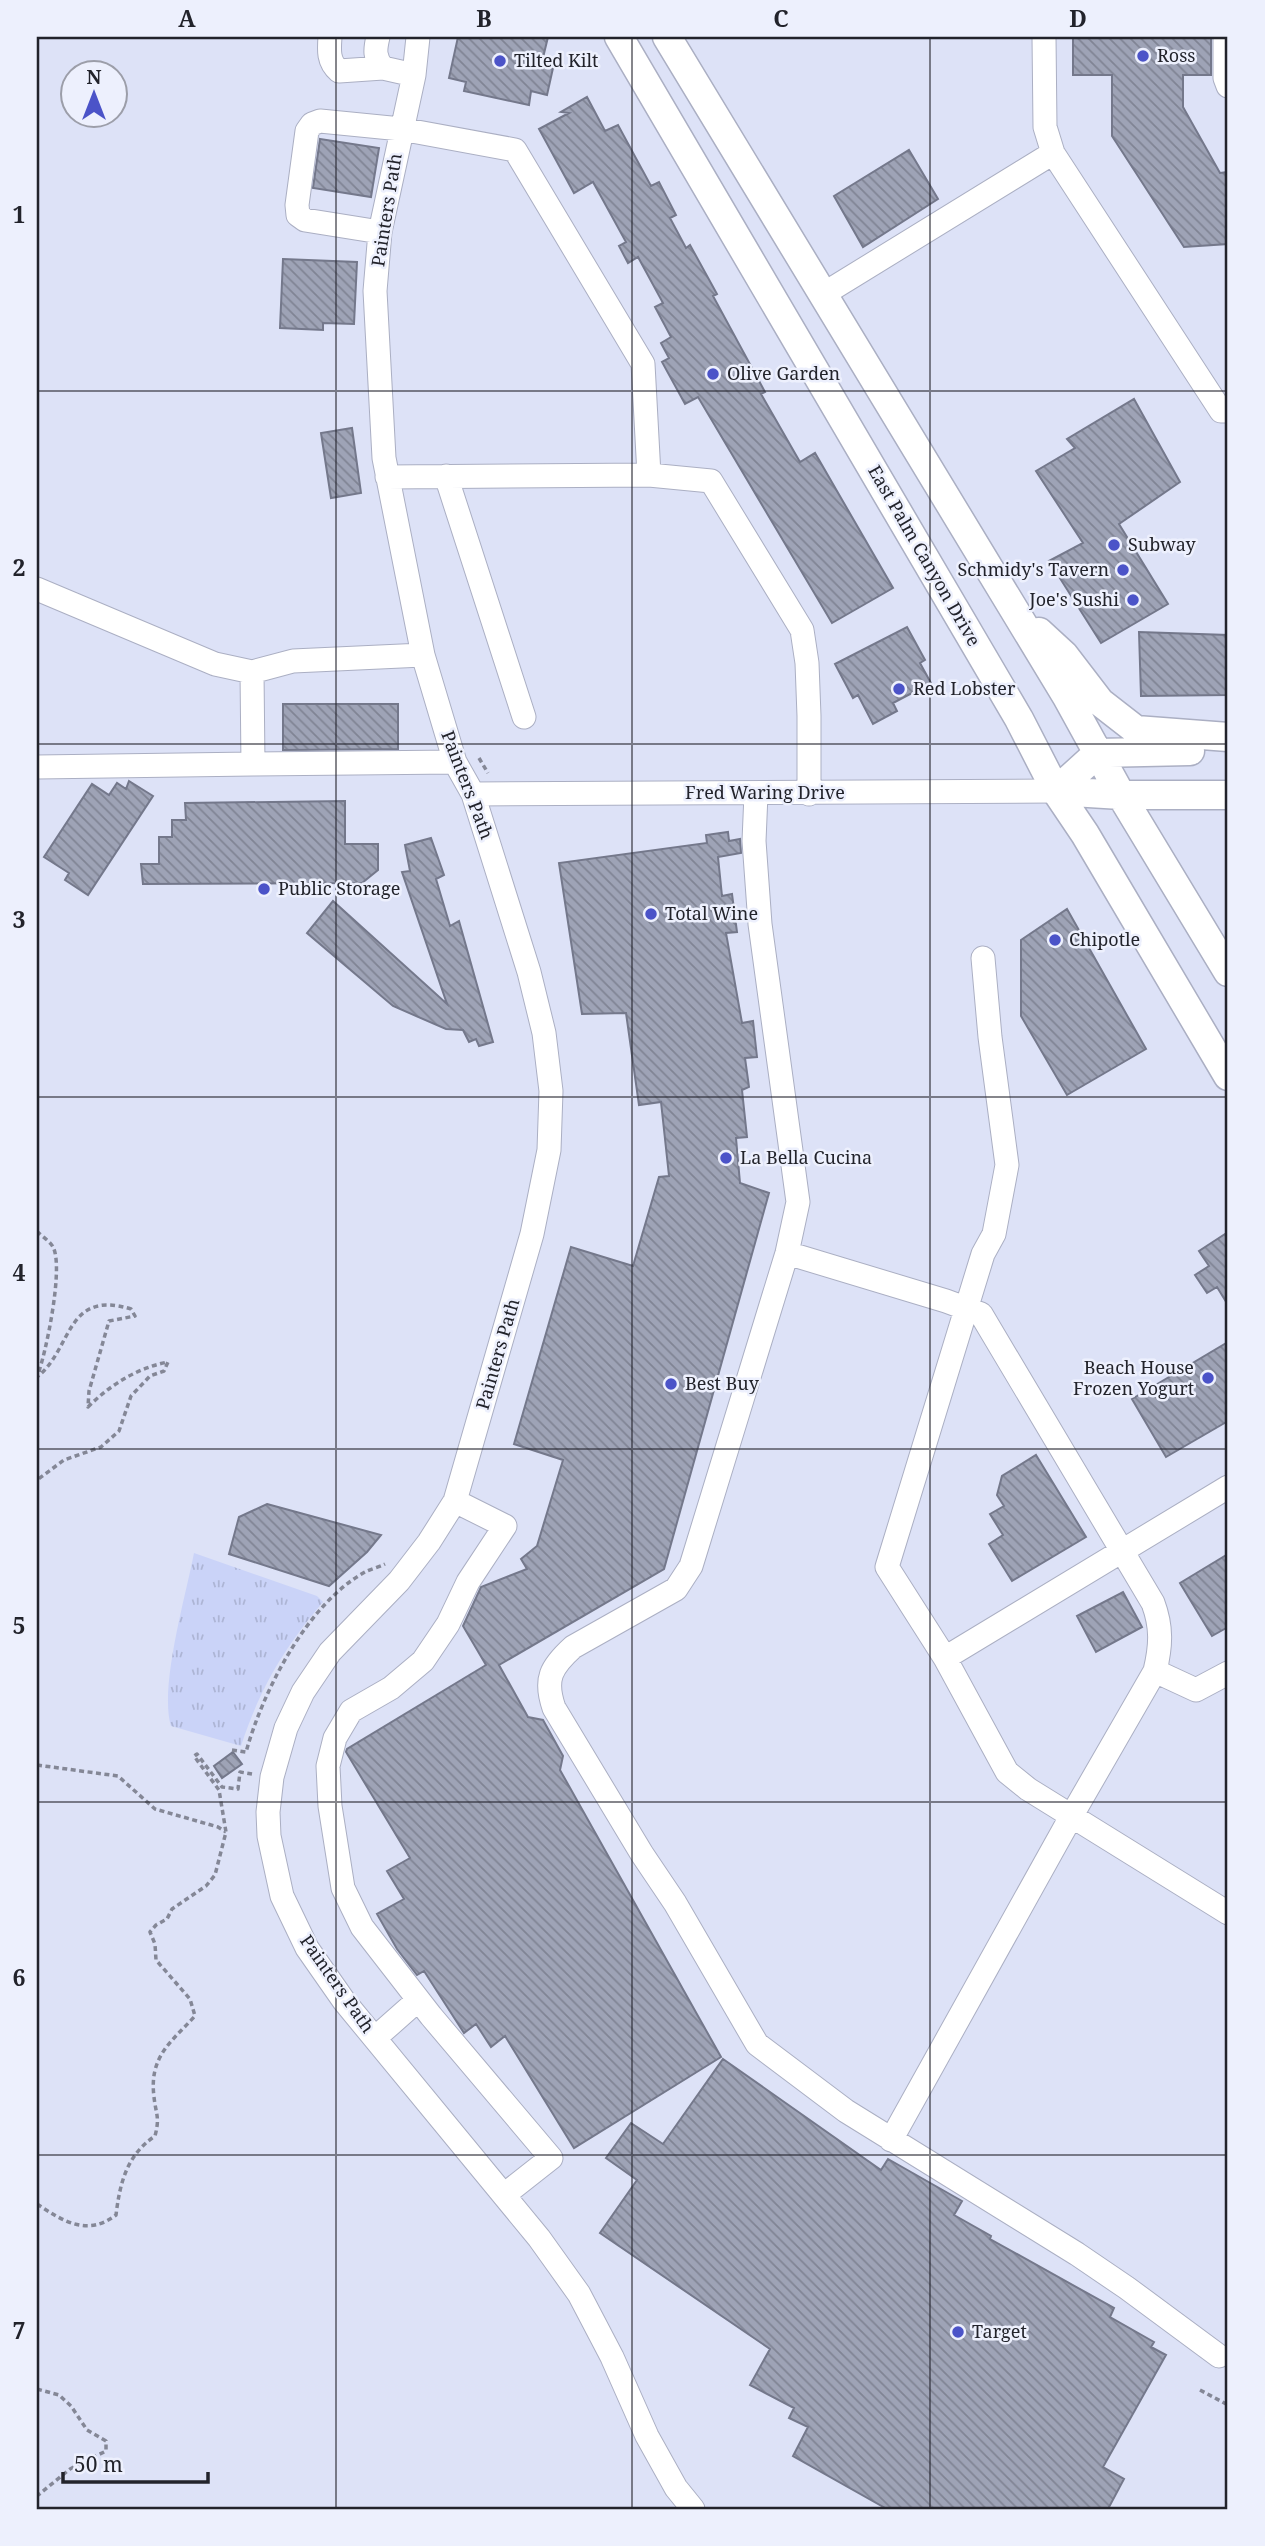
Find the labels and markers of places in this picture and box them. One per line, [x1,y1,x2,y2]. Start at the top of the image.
place label: Ross [1157,43,1195,67]
place label: Tilted Kilt [514,48,598,72]
marker: Ross [1135,48,1151,64]
marker: Tilted Kilt [492,53,508,69]
place label: Olive Garden [727,361,841,385]
marker: Olive Garden [705,366,721,382]
place label: Subway [1128,532,1197,556]
marker: Subway [1106,537,1122,553]
place label: Schmidy's Tavern [957,557,1109,581]
marker: Schmidy's Tavern [1115,562,1131,578]
place label: Joe's Sushi [1028,587,1119,611]
marker: Joe's Sushi [1125,592,1141,608]
place label: Red Lobster [913,676,1016,700]
marker: Red Lobster [891,681,907,697]
place label: Public Storage [278,876,400,900]
marker: Public Storage [256,881,272,897]
place label: Total Wine [665,901,758,925]
marker: Total Wine [643,906,659,922]
place label: Chipotle [1069,927,1140,951]
marker: Chipotle [1047,932,1063,948]
place label: La Bella Cucina [740,1145,872,1169]
marker: La Bella Cucina [718,1150,734,1166]
place label: Beach House Frozen Yogurt [1073,1355,1194,1400]
marker: Beach House Frozen Yogurt [1200,1370,1216,1386]
place label: Best Buy [685,1371,760,1395]
marker: Best Buy [663,1376,679,1392]
place label: Target [972,2319,1027,2343]
marker: Target [950,2324,966,2340]

